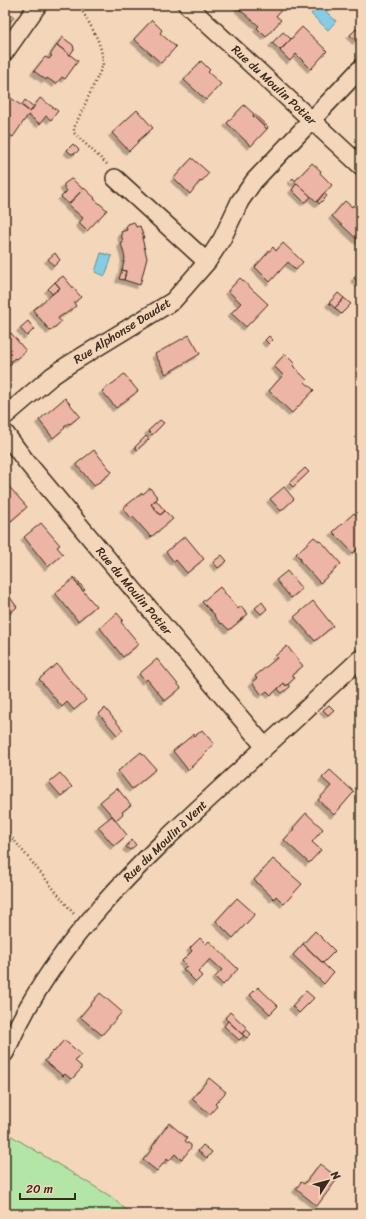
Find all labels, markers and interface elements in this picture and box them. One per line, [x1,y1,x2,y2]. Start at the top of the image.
street label: Rue du Moulin Potier [226,39,323,131]
street label: Rue Alphonse Daudet [69,292,175,370]
street label: Rue du Moulin Potier [90,542,179,641]
street label: Rue du Moulin à Vent [118,795,212,887]
north arrow [308,1161,348,1201]
text: N [325,1166,346,1184]
scale bar [20,1175,75,1201]
text: 20 m [26,1178,53,1200]

